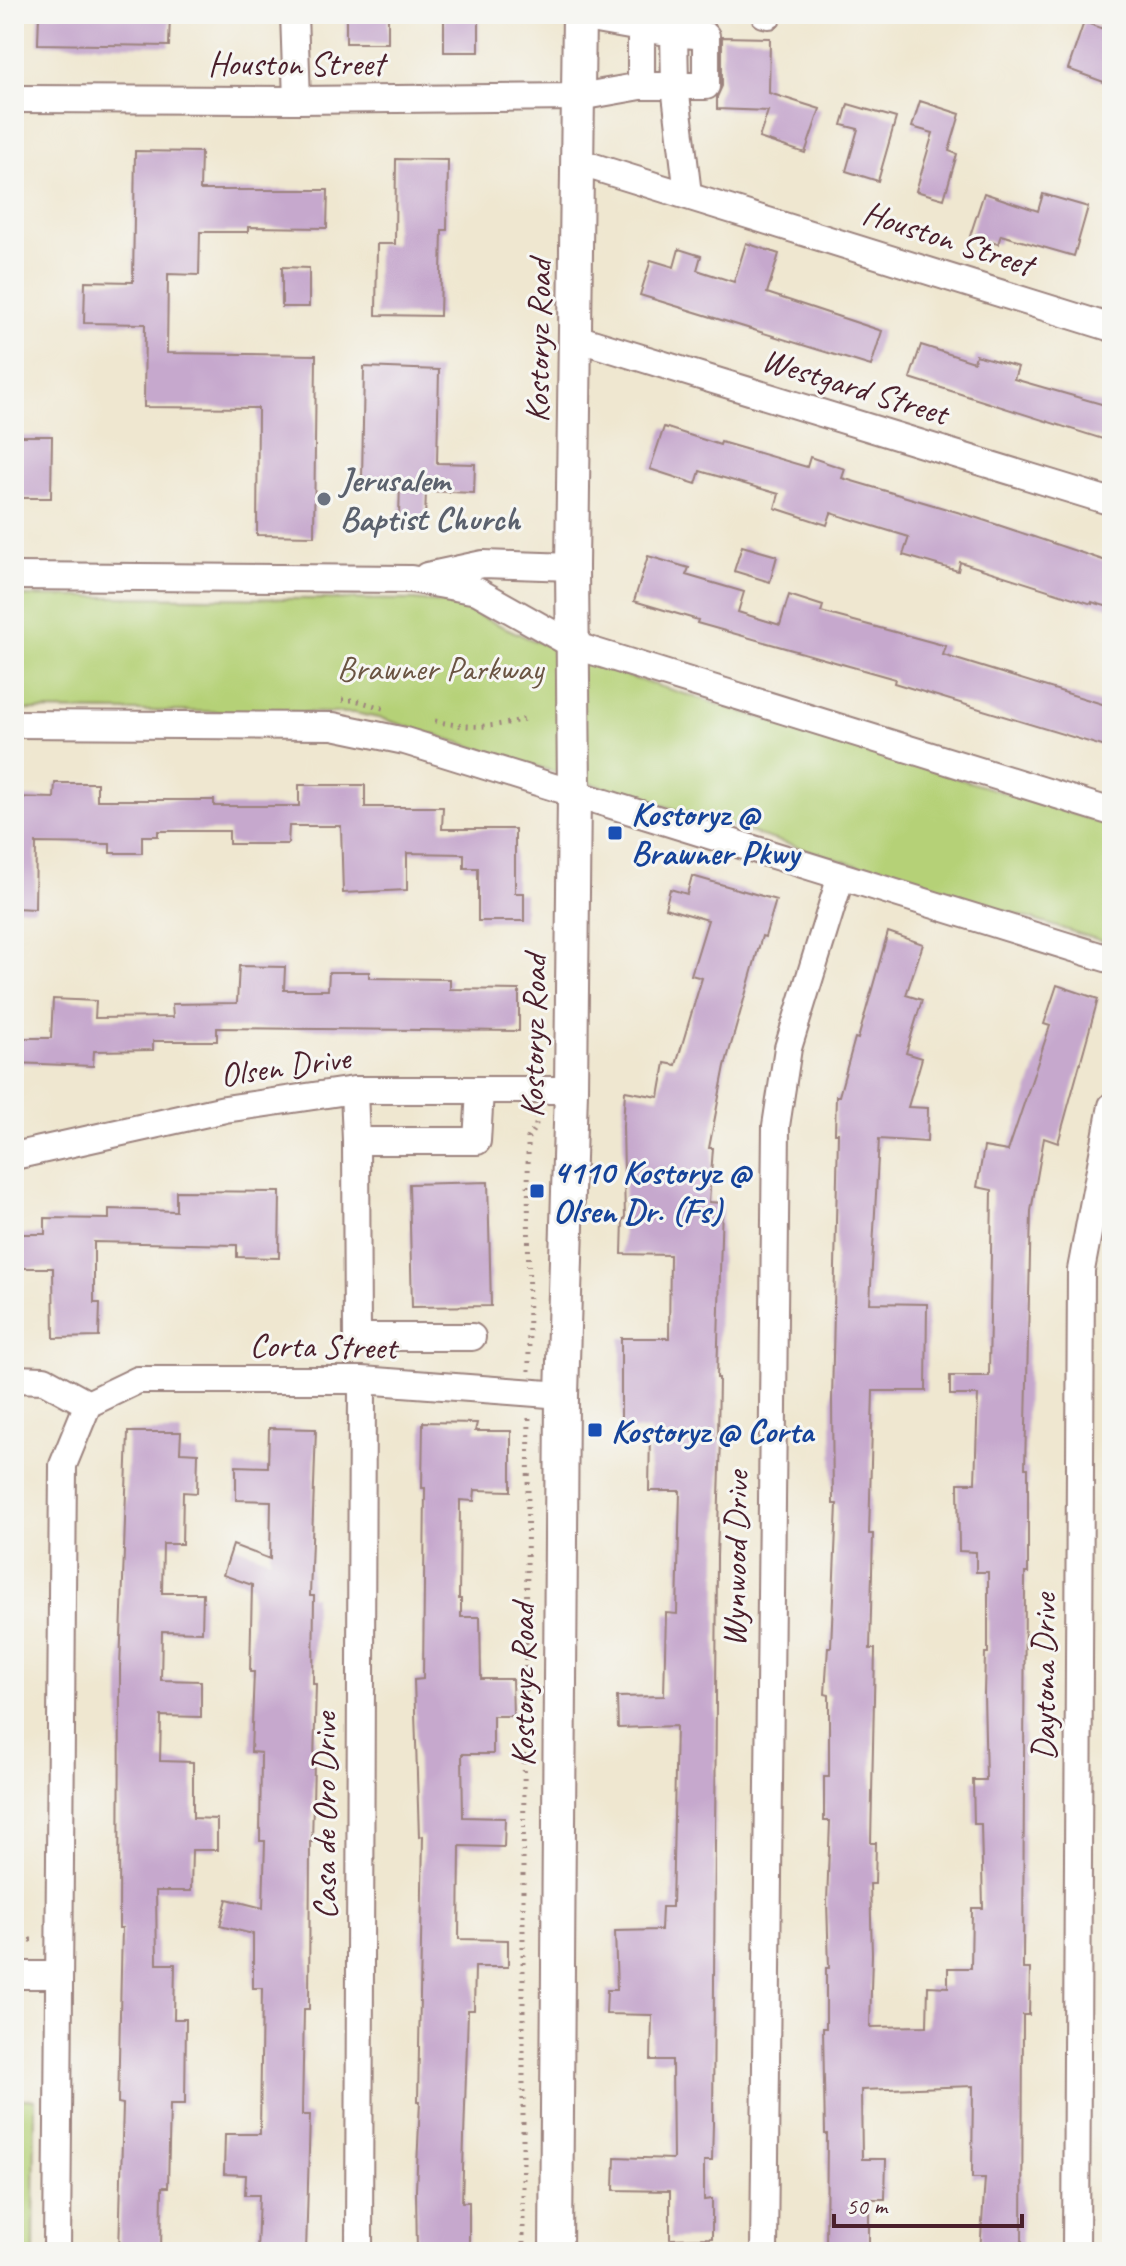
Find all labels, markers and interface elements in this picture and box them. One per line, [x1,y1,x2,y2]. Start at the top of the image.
street label: Houston Street [208,42,389,85]
street label: Houston Street [858,190,1043,287]
street label: Kostoryz Road [515,255,561,423]
street label: Westgard Street [757,337,956,436]
place label: Jerusalem Baptist Church [338,458,521,540]
marker: Jerusalem Baptist Church [315,490,333,508]
park label: Brawner Parkway [337,647,545,690]
place label: Kostoryz @ Brawner Pkwy [631,792,802,874]
marker: Kostoryz @ Brawner Pkwy [606,824,624,842]
street label: Kostoryz Road [510,950,556,1118]
street label: Olsen Drive [217,1035,354,1096]
place label: 4110 Kostoryz @ Olsen Dr. (Fs) [553,1150,754,1232]
marker: 4110 Kostoryz @ Olsen Dr. (Fs) [528,1182,546,1200]
street label: Corta Street [249,1323,400,1369]
place label: Kostoryz @ Corta [611,1409,816,1452]
marker: Kostoryz @ Corta [586,1421,604,1439]
street label: Wynwood Drive [712,1468,758,1647]
street label: Daytona Drive [1022,1591,1065,1761]
street label: Kostoryz Road [501,1599,544,1767]
street label: Casa de Oro Drive [303,1710,346,1920]
scale bar [834,2178,1022,2228]
text: 50 m [846,2191,889,2221]

